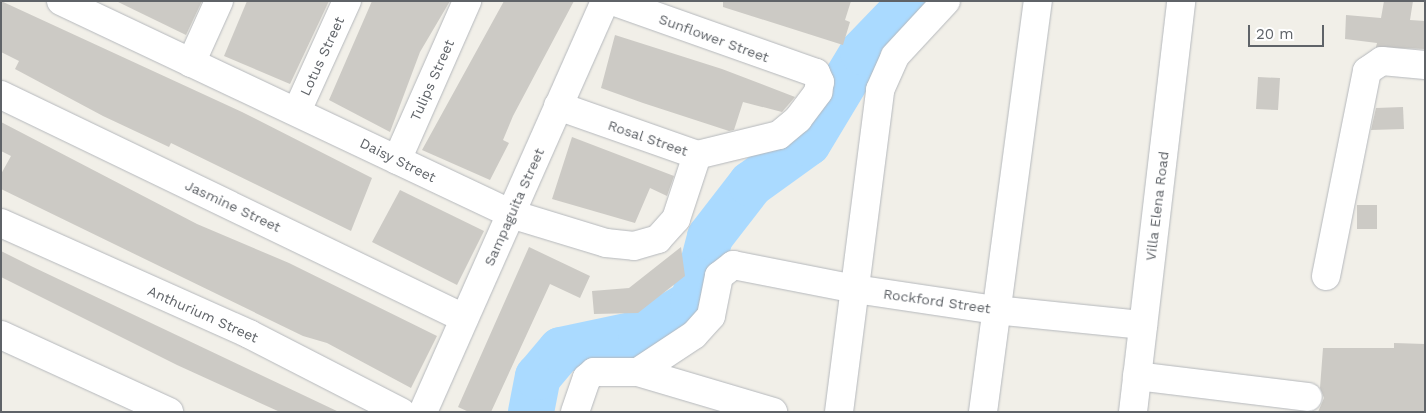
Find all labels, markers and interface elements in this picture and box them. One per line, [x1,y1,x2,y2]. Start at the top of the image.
street label: Sunflower Street [657,10,771,66]
street label: Lotus Street [296,14,348,98]
scale bar [1251,15,1327,47]
text: 20 m [1256,25,1294,43]
street label: Tulips Street [407,37,457,123]
street label: Rosal Street [606,116,690,160]
street label: Daisy Street [357,134,439,186]
street label: Sampaguita Street [480,145,548,269]
street label: Villa Elena Road [1142,150,1172,262]
street label: Jasmine Street [182,176,284,236]
street label: Anthurium Street [145,282,261,346]
street label: Rockford Street [882,285,992,317]

